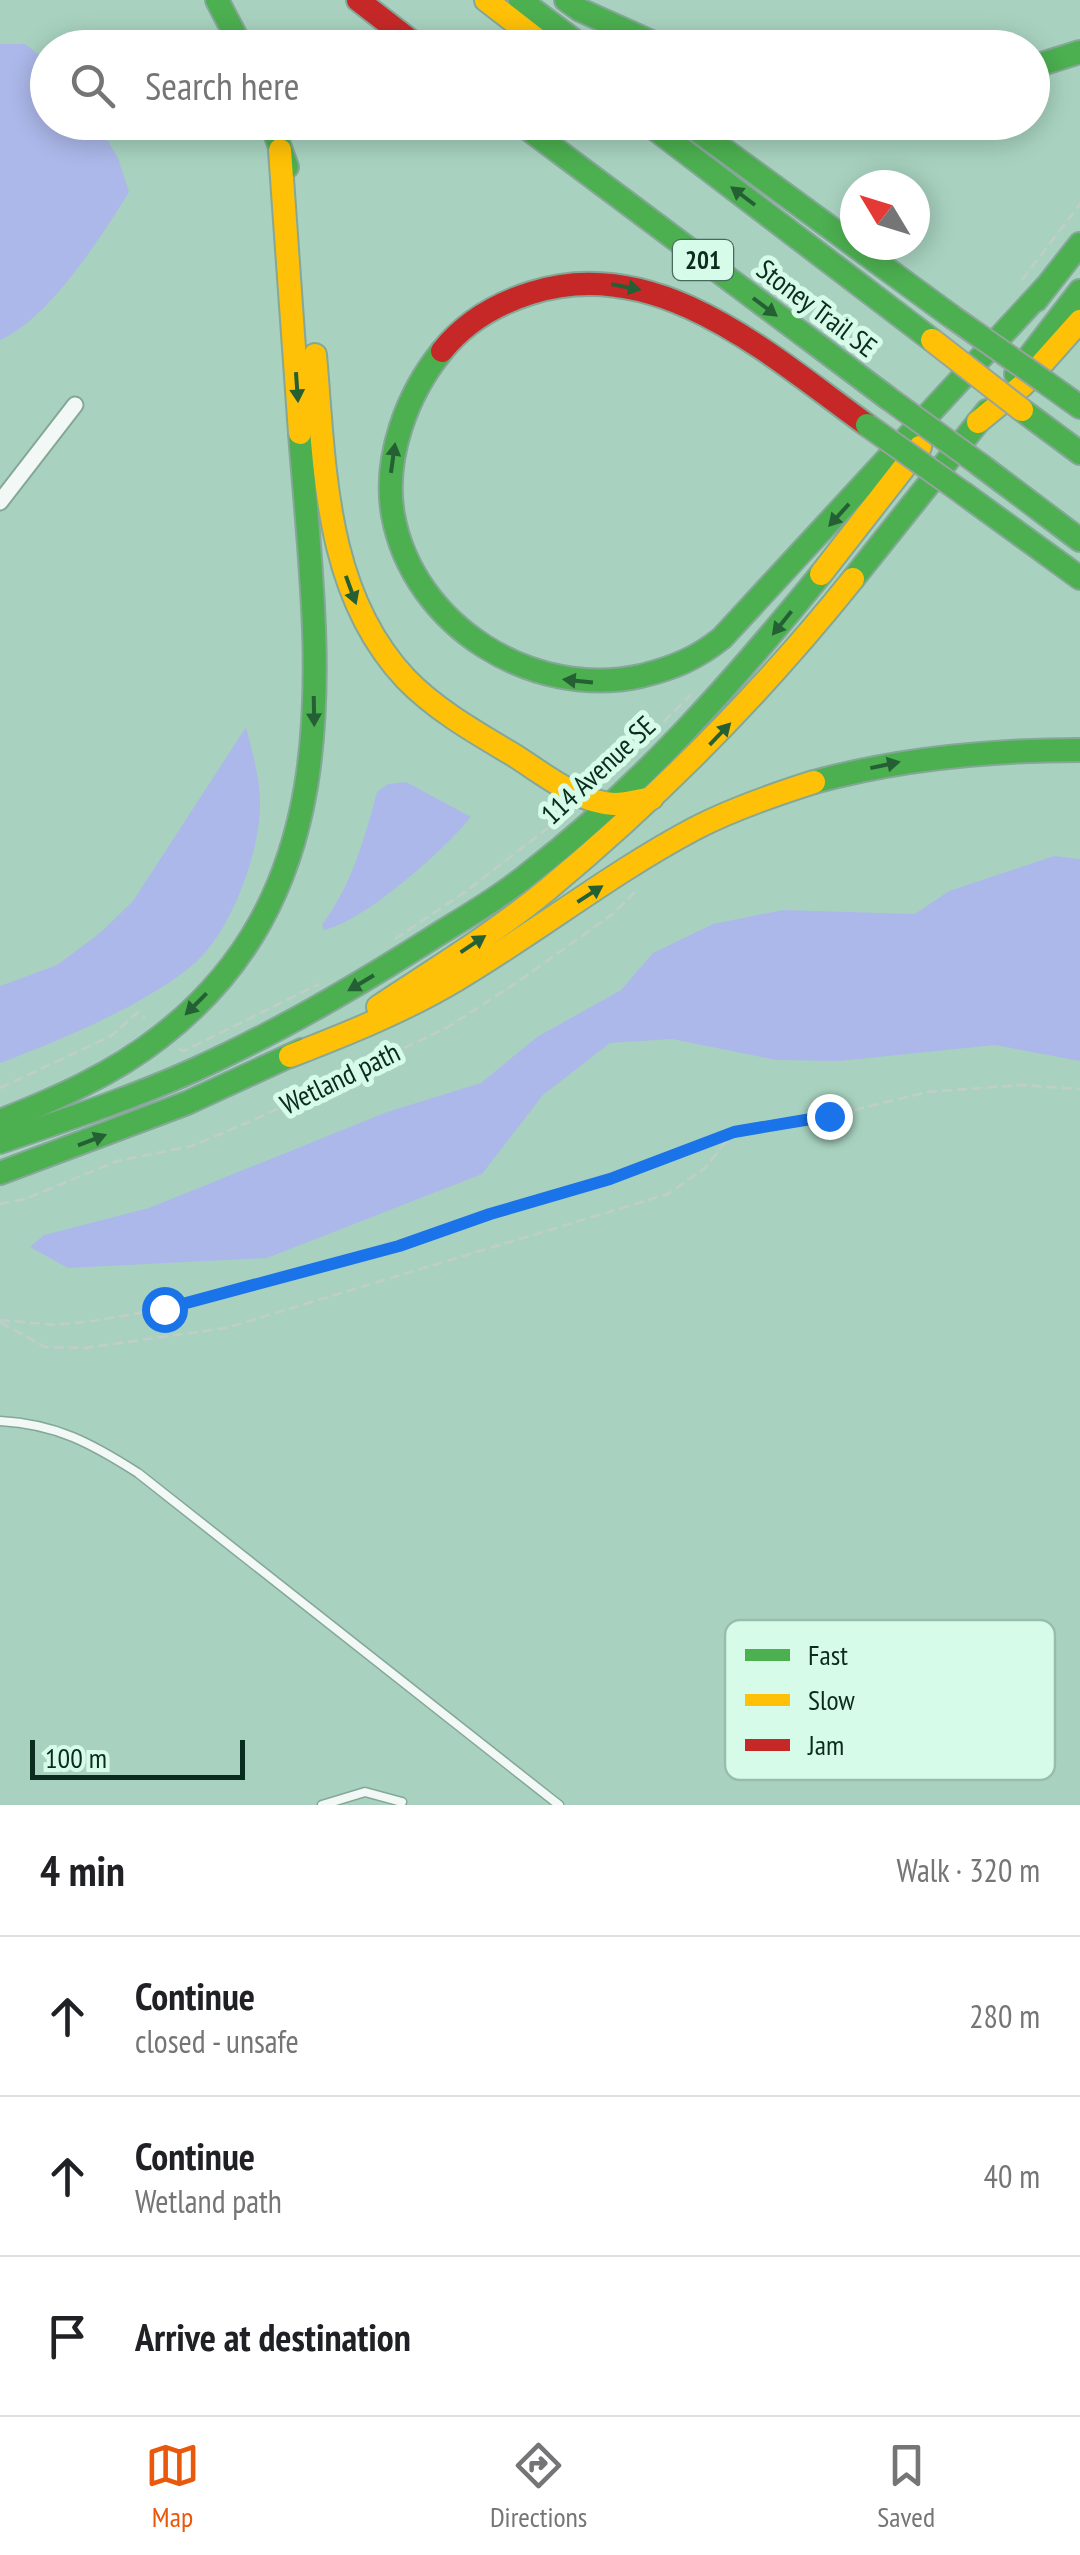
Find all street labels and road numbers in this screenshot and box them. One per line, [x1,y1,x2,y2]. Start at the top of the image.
road number: 201 [673,240,733,280]
street label: Stoney Trail SE [750,250,885,365]
street label: 114 Avenue SE [532,707,663,832]
street label: Wetland path [274,1033,406,1122]

